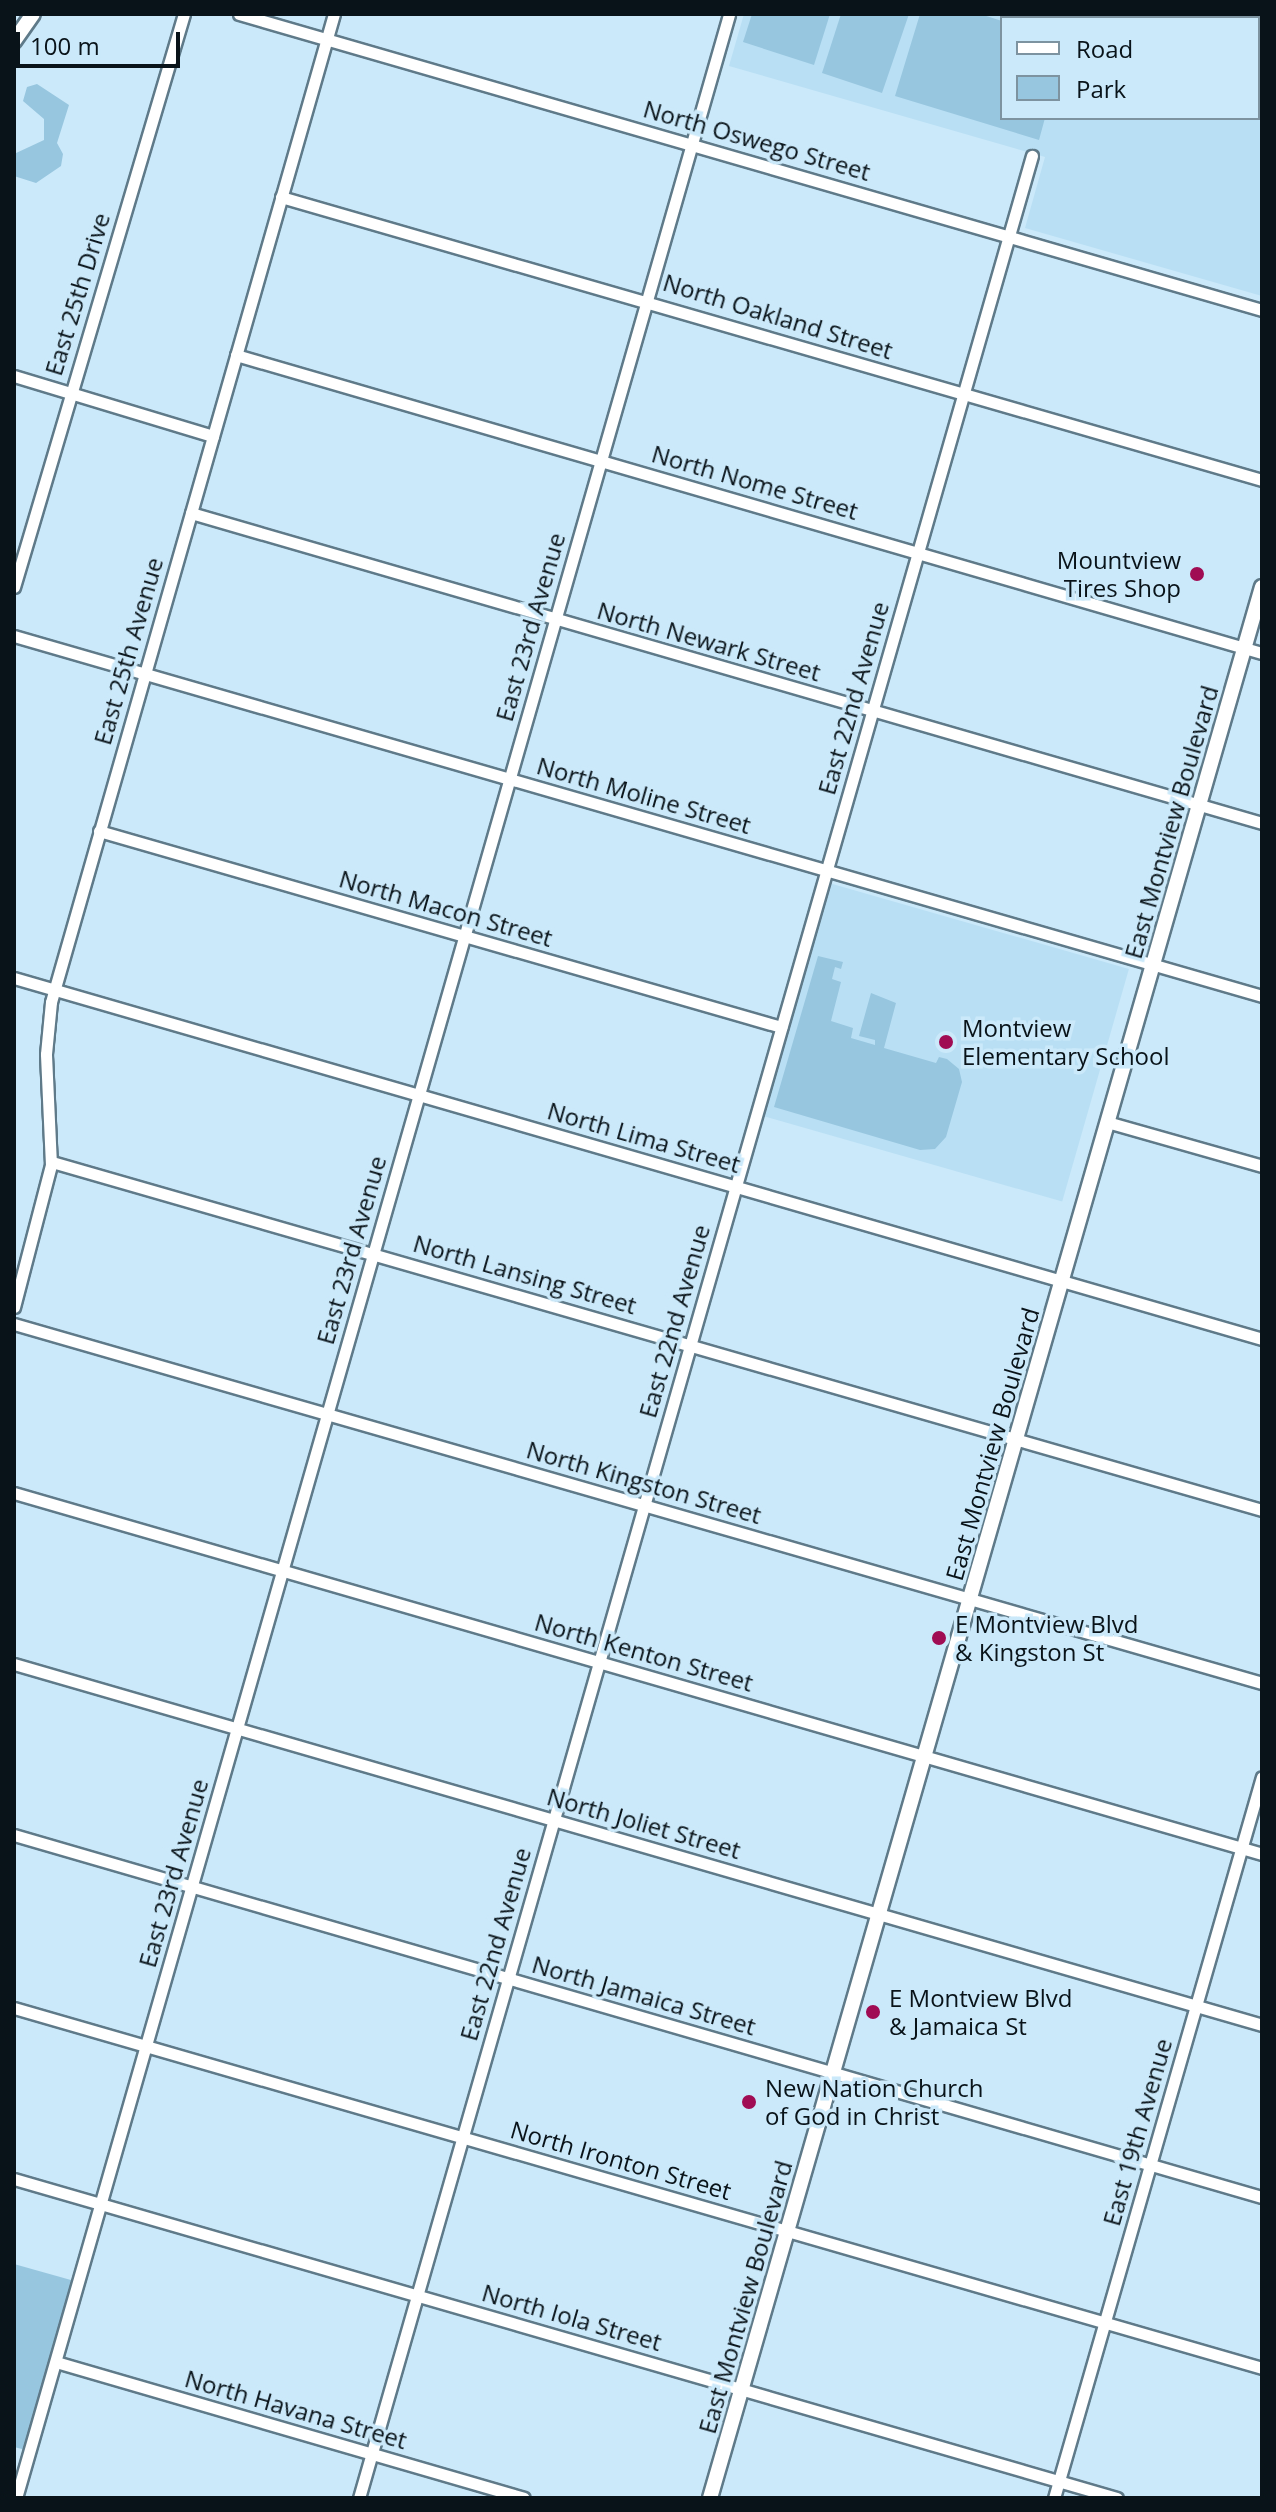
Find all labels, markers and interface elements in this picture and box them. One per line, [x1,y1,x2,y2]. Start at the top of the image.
scale bar [20,16,184,66]
legend [1000,16,1260,120]
text: 100 m [30,29,100,62]
text: Road [1076,32,1133,65]
text: Park [1076,72,1126,105]
street label: North Oswego Street [640,94,874,186]
street label: East 25th Drive [39,209,115,379]
street label: North Oakland Street [660,267,896,365]
street label: North Nome Street [649,439,861,525]
street label: East 23rd Avenue [489,529,571,725]
place label: Mountview Tires Shop [1057,546,1181,602]
street label: East 25th Avenue [88,554,168,748]
marker: Mountview Tires Shop [1188,565,1206,583]
street label: North Newark Street [594,595,824,687]
street label: East 22nd Avenue [812,598,894,798]
street label: East Montview Boulevard [1118,682,1224,962]
street label: North Moline Street [534,751,754,839]
street label: North Macon Street [336,864,556,952]
place label: Montview Elementary School [962,1014,1170,1070]
marker: Montview Elementary School [937,1033,955,1051]
street label: North Lima Street [544,1096,744,1178]
street label: East 23rd Avenue [310,1152,392,1348]
street label: East 22nd Avenue [633,1221,715,1421]
street label: North Lansing Street [410,1228,640,1320]
street label: East Montview Boulevard [939,1304,1045,1584]
street label: North Kingston Street [523,1435,765,1529]
street label: North Kenton Street [532,1607,756,1697]
place label: E Montview Blvd & Kingston St [955,1610,1138,1666]
marker: E Montview Blvd & Kingston St [930,1629,948,1647]
street label: East 23rd Avenue [132,1775,214,1971]
street label: North Joliet Street [544,1782,744,1864]
street label: East 22nd Avenue [454,1844,536,2044]
street label: North Jamaica Street [529,1949,759,2041]
place label: E Montview Blvd & Jamaica St [889,1984,1072,2040]
marker: E Montview Blvd & Jamaica St [864,2003,882,2021]
street label: East 19th Avenue [1097,2035,1177,2229]
place label: New Nation Church of God in Christ [765,2074,983,2130]
marker: New Nation Church of God in Christ [740,2093,758,2111]
street label: North Ironton Street [507,2115,735,2205]
street label: East Montview Boulevard [692,2157,798,2437]
street label: North Iola Street [479,2278,665,2356]
street label: North Havana Street [182,2364,410,2454]

